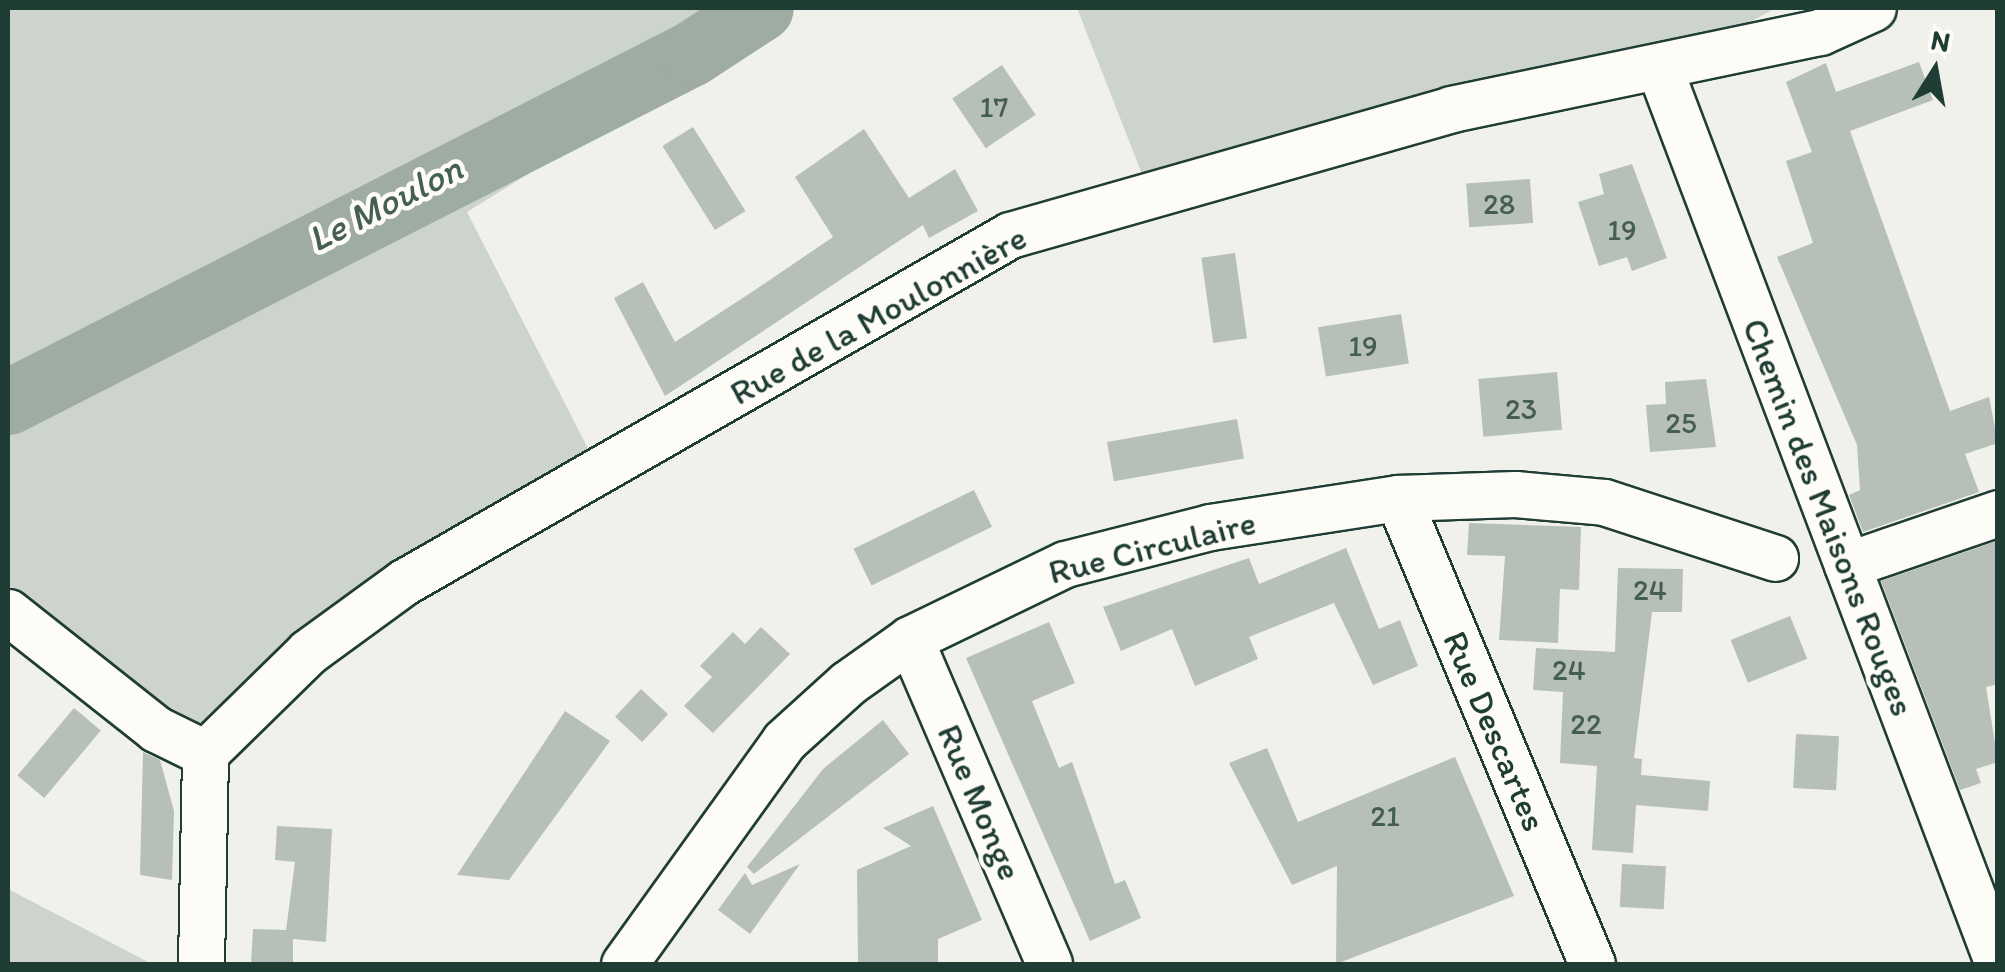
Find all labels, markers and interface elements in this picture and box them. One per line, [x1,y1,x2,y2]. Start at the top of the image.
north arrow [1885,20,1985,120]
text: N [1928,22,1953,59]
house number: 17 [980,89,1008,125]
water label: Le Moulon [301,146,469,262]
house number: 28 [1483,186,1515,222]
house number: 19 [1607,212,1637,248]
street label: Rue de la Moulonnière [723,216,1033,414]
street label: Chemin des Maisons Rouges [1734,313,1924,721]
house number: 19 [1348,328,1378,364]
house number: 23 [1505,391,1537,427]
house number: 25 [1665,405,1697,441]
street label: Rue Circulaire [1044,501,1260,593]
house number: 24 [1633,572,1667,608]
street label: Rue Descartes [1434,625,1556,837]
house number: 24 [1552,652,1586,688]
house number: 22 [1570,706,1602,742]
street label: Rue Monge [929,718,1031,886]
house number: 21 [1370,798,1400,834]

